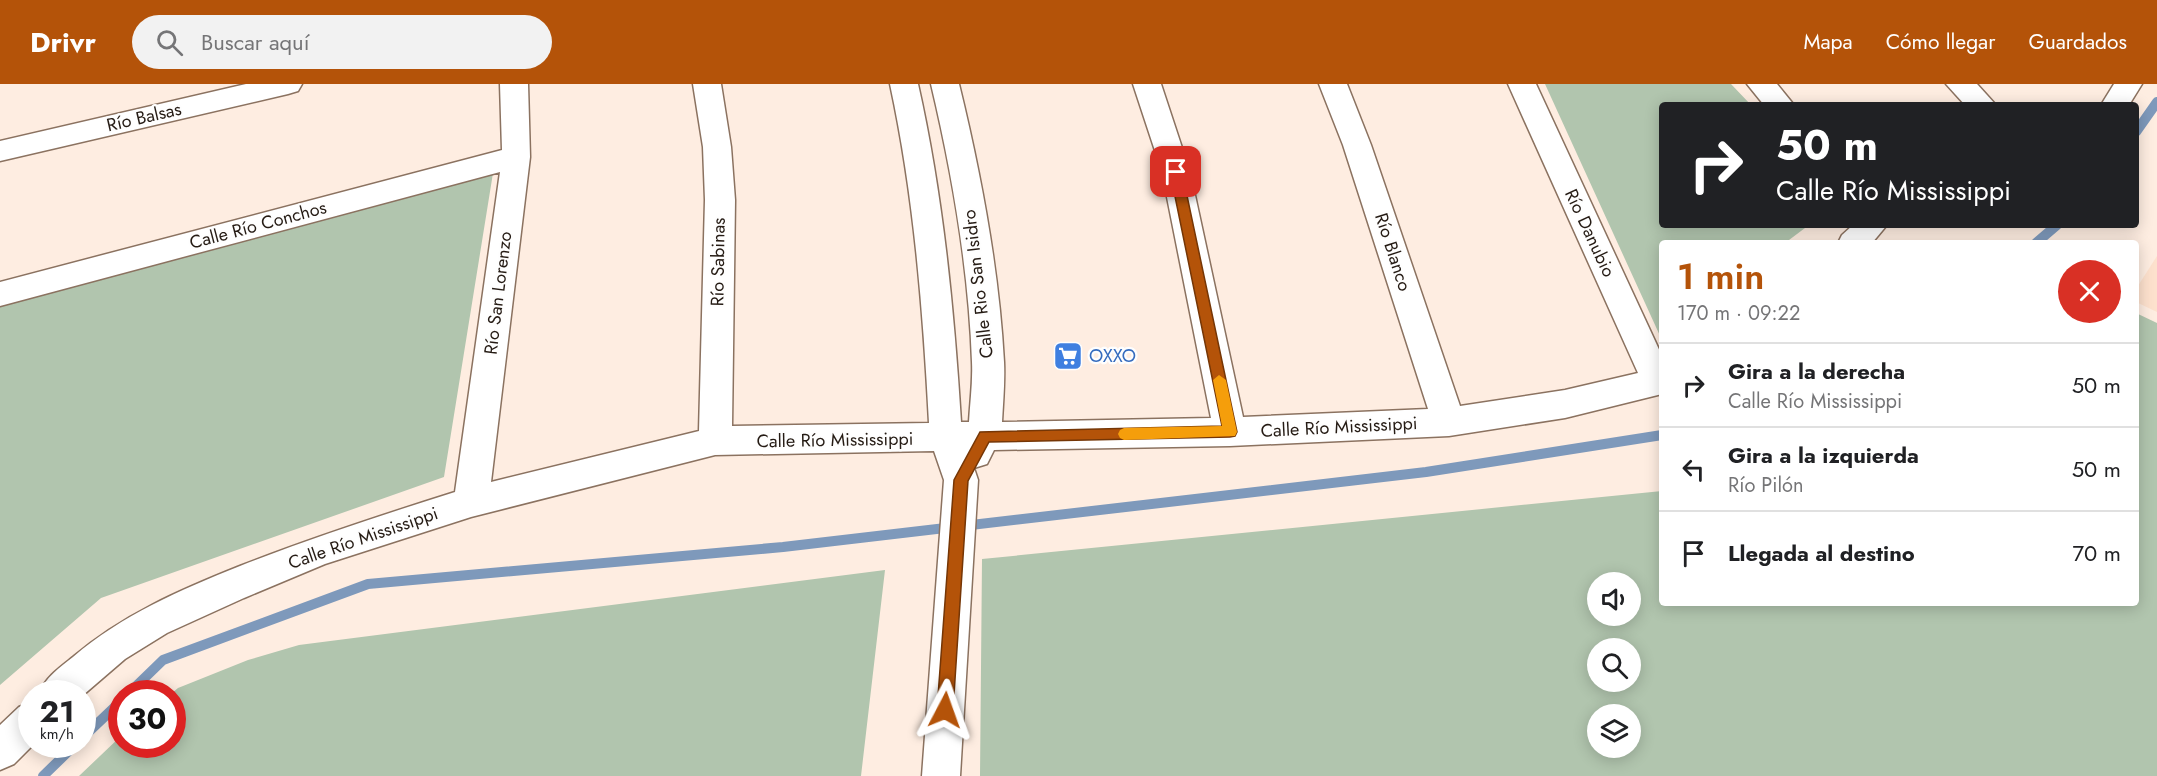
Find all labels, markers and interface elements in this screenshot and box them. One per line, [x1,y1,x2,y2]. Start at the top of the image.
search box [132,15,552,69]
text: Drivr [30,22,96,63]
icon: search [153,26,186,59]
text: Buscar aquí [201,26,309,58]
text: Mapa [1803,27,1853,57]
text: Cómo llegar [1886,27,1995,57]
text: Guardados [2028,27,2127,57]
street label: Río Balsas [104,96,184,138]
text: 50 m [1776,115,1878,176]
icon: right [1677,126,1755,204]
pin [1150,146,1201,197]
icon: arrive [1159,155,1192,188]
text: Calle Río Mississippi [1776,171,2011,210]
street label: Río Danubio [1558,185,1622,281]
street label: Calle Río Conchos [187,194,329,256]
street label: Calle Rio San Isidro [956,208,1000,360]
street label: Río Blanco [1368,210,1418,295]
street label: Río Sabinas [704,217,732,307]
street label: Río San Lorenzo [478,230,518,356]
text: 1 min [1677,250,1764,302]
button: close [2058,260,2121,323]
text: 170 m · 09:22 [1677,299,1800,328]
supermarket icon: OXXO [1052,340,1084,372]
place label: OXXO [1089,343,1136,369]
text: Gira a la derecha [1728,355,1905,387]
icon: right [1677,369,1710,402]
text: 50 m [2072,369,2121,401]
text: Calle Río Mississippi [1728,387,1902,416]
street label: Calle Río Mississippi [1260,410,1418,444]
street label: Calle Río Mississippi [756,426,914,454]
text: Gira a la izquierda [1728,439,1919,471]
icon: left [1677,453,1710,486]
text: 50 m [2072,453,2121,485]
text: Río Pilón [1728,471,1804,500]
street label: Calle Río Mississippi [285,500,441,576]
icon: arrive [1677,537,1710,570]
text: Llegada al destino [1728,537,1915,569]
text: 70 m [2072,537,2121,569]
map controls [1587,572,1641,758]
button: sound [1587,572,1641,626]
button: search [1587,638,1641,692]
position arrow [913,678,977,742]
speed limit sign: 30 [108,680,186,758]
text: 21 [40,690,74,733]
button: layers [1587,704,1641,758]
text: km/h [40,723,74,745]

